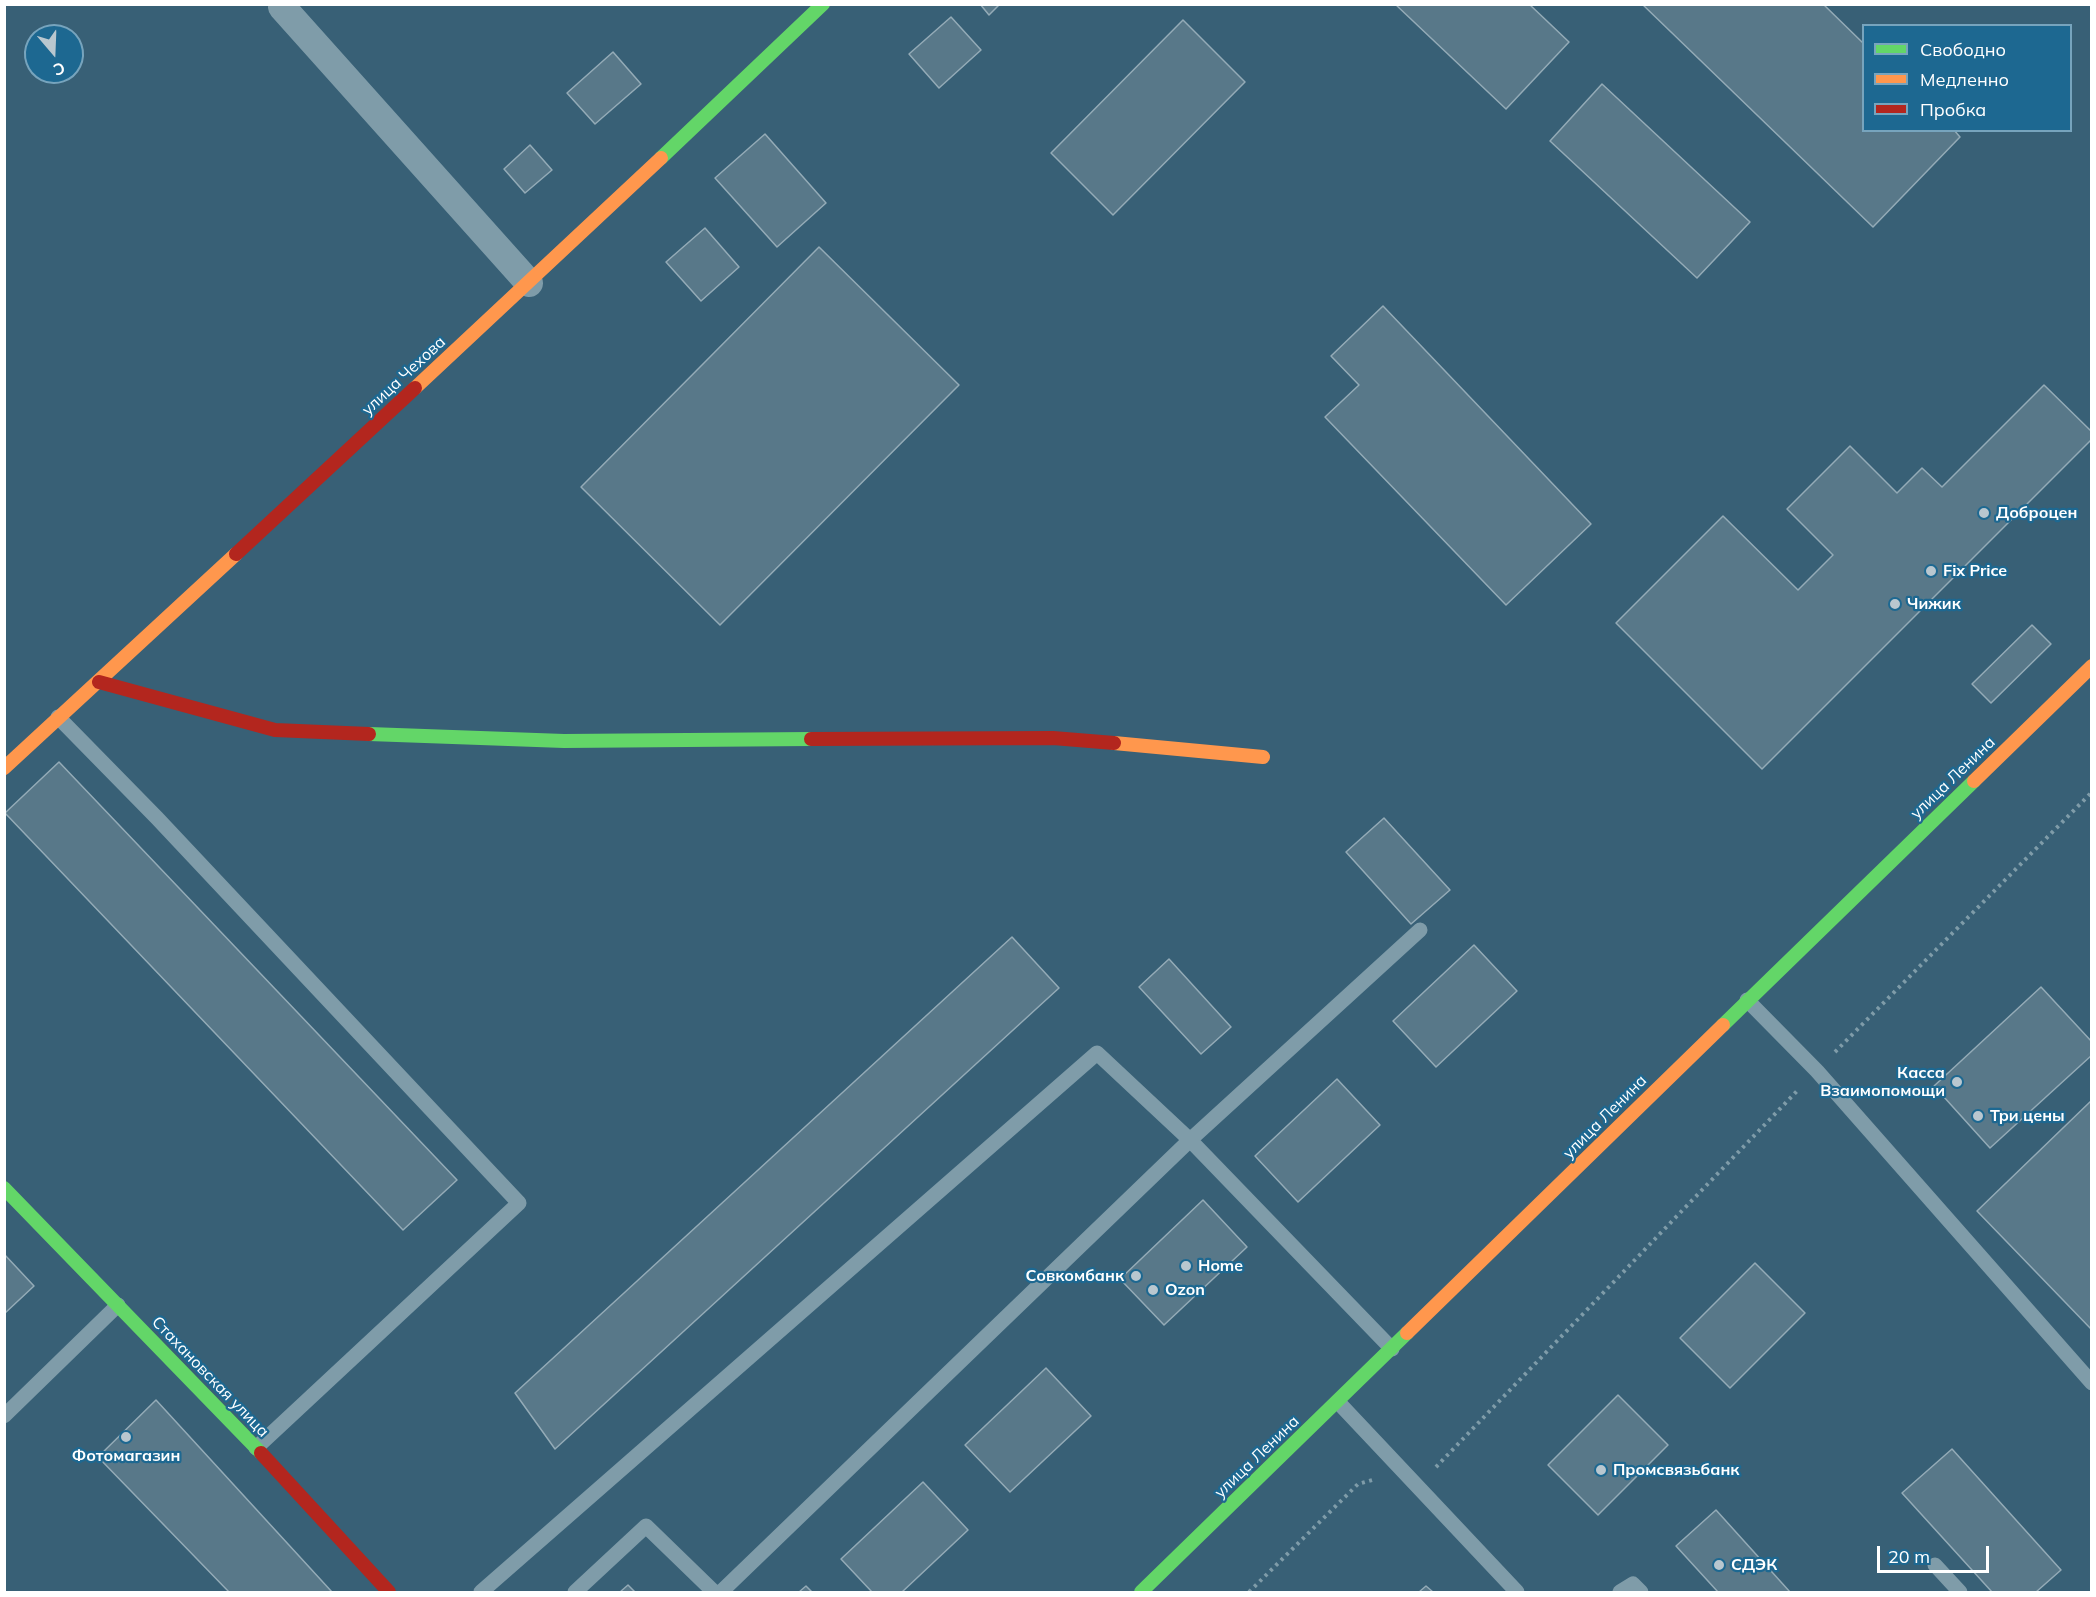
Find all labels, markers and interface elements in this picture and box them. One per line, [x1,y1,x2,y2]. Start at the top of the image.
north arrow [24,24,84,84]
legend [1862,24,2072,132]
text: Свободно [1920,38,2006,61]
text: С [51,58,68,80]
text: Медленно [1920,68,2009,91]
text: Пробка [1920,98,1986,121]
street label: улица Чехова [358,332,450,420]
place label: Доброцен [1996,503,2077,523]
marker: Доброцен [1977,506,1991,520]
place label: Fix Price [1943,561,2007,581]
marker: Fix Price [1924,564,1938,578]
place label: Чижик [1907,594,1961,614]
marker: Чижик [1888,597,1902,611]
street label: улица Ленина [1907,733,1999,823]
place label: Касса Взаимопомощи [1820,1063,1945,1101]
street label: улица Ленина [1559,1071,1651,1163]
marker: Касса Взаимопомощи [1950,1075,1964,1089]
place label: Три цены [1990,1106,2065,1126]
marker: Три цены [1971,1109,1985,1123]
place label: Home [1198,1256,1243,1276]
marker: Home [1179,1259,1193,1273]
place label: Совкомбанк [1025,1266,1124,1286]
marker: Совкомбанк [1129,1269,1143,1283]
place label: Ozon [1165,1280,1205,1300]
marker: Ozon [1146,1283,1160,1297]
street label: Стахановская улица [147,1313,273,1441]
street label: улица Ленина [1211,1412,1303,1502]
marker: Фотомагазин [119,1430,133,1444]
place label: Фотомагазин [72,1446,180,1466]
place label: Промсвязьбанк [1613,1460,1739,1480]
marker: Промсвязьбанк [1594,1463,1608,1477]
scale bar [1880,1534,1992,1572]
text: 20 m [1888,1545,1930,1568]
place label: СДЭК [1731,1555,1777,1575]
marker: СДЭК [1712,1558,1726,1572]

